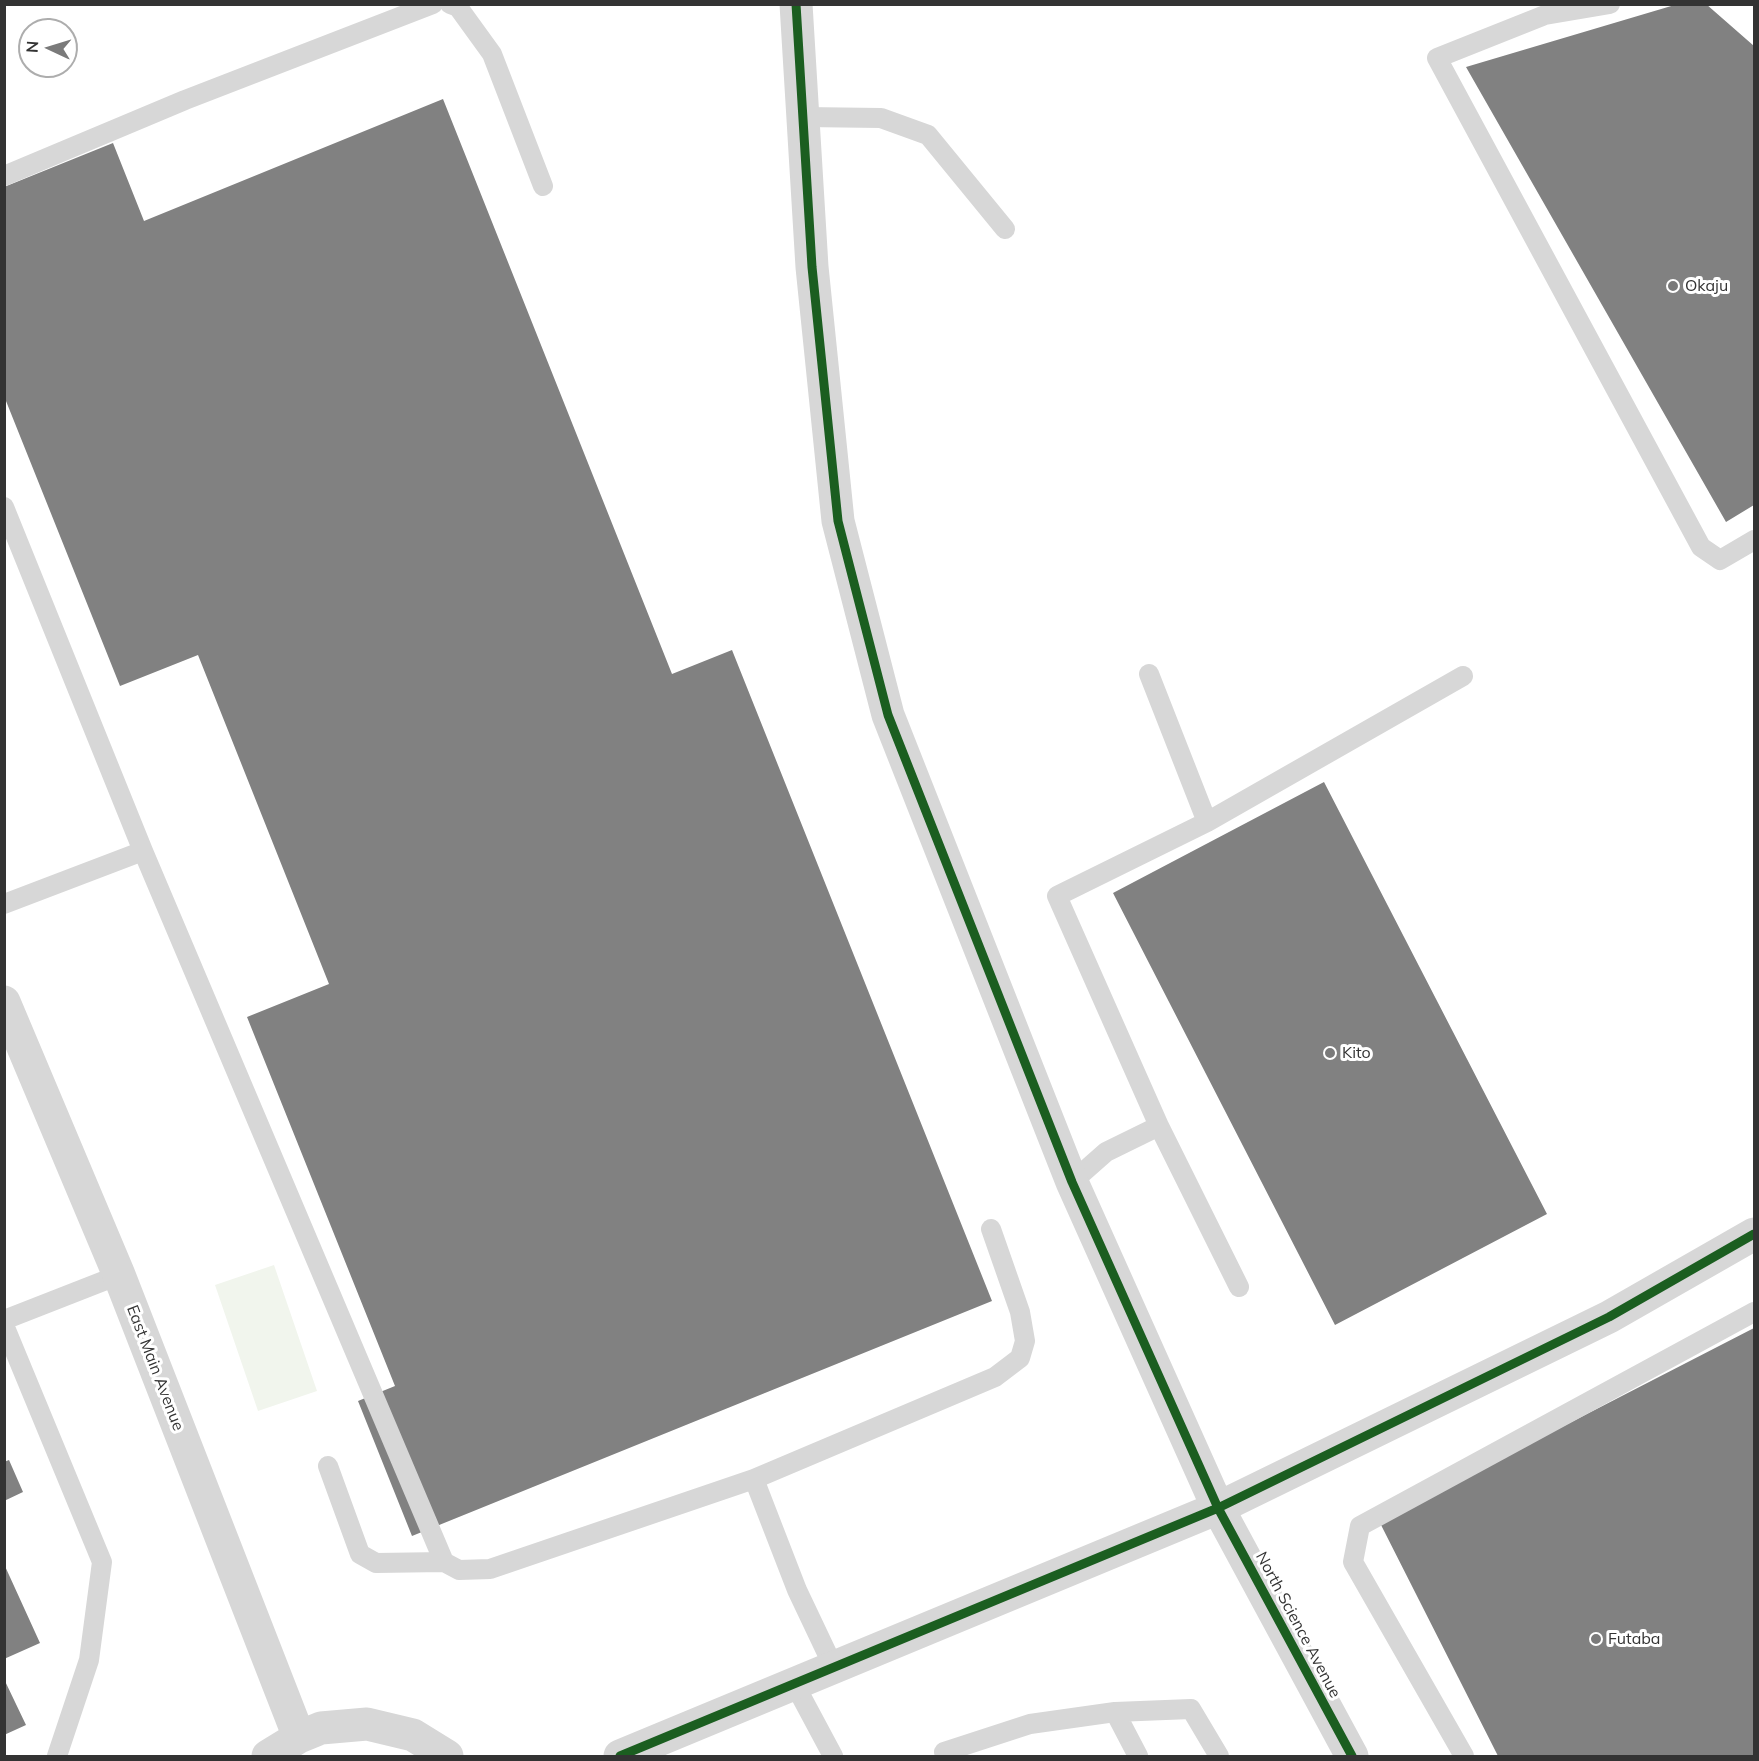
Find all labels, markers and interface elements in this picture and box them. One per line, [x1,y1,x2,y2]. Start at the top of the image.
north arrow [18,18,78,78]
text: N [22,40,42,54]
place label: Okaju [1685,276,1728,296]
marker: Okaju [1666,279,1680,293]
place label: Kito [1342,1043,1371,1063]
marker: Kito [1323,1046,1337,1060]
street label: East Main Avenue [122,1303,188,1433]
street label: North Science Avenue [1251,1549,1345,1701]
place label: Futaba [1608,1629,1660,1649]
marker: Futaba [1589,1632,1603,1646]

